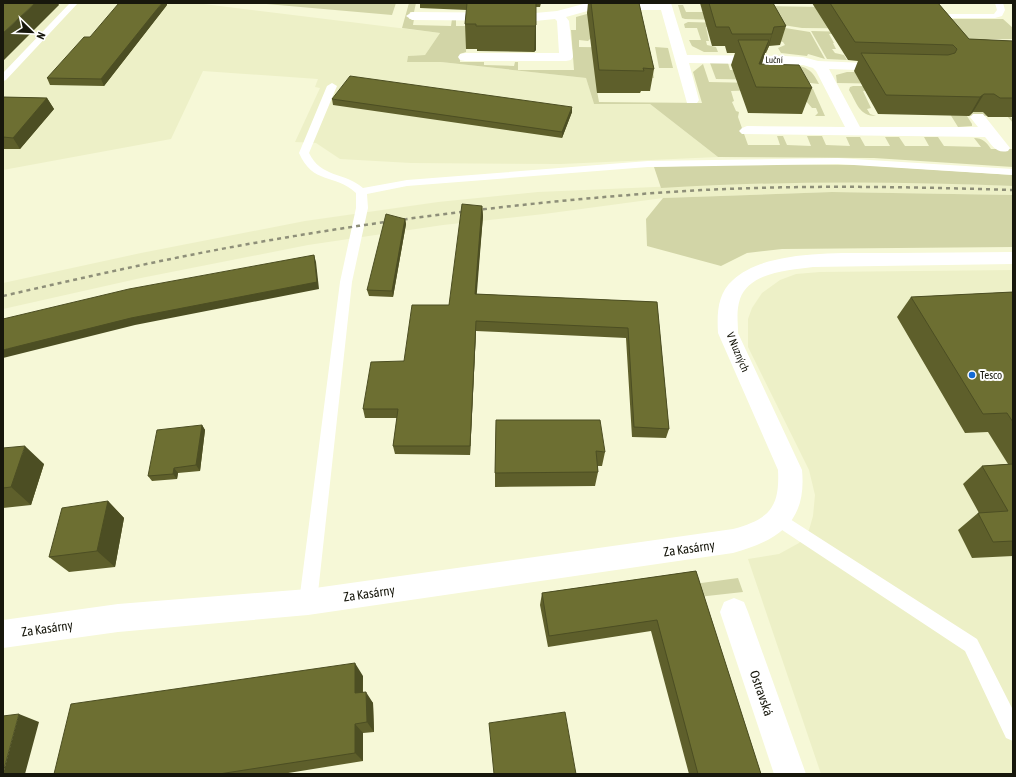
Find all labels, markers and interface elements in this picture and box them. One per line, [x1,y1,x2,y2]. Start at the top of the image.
north arrow [12,12,52,52]
text: N [34,31,48,41]
street label: Luční [765,55,783,65]
street label: V Nuzných [724,330,752,374]
place label: Tesco [980,369,1002,381]
marker: Tesco [967,370,977,380]
street label: Za Kasárny [662,537,716,560]
street label: Za Kasárny [342,582,396,605]
street label: Za Kasárny [20,617,74,640]
street label: Ostravská [747,668,776,718]

